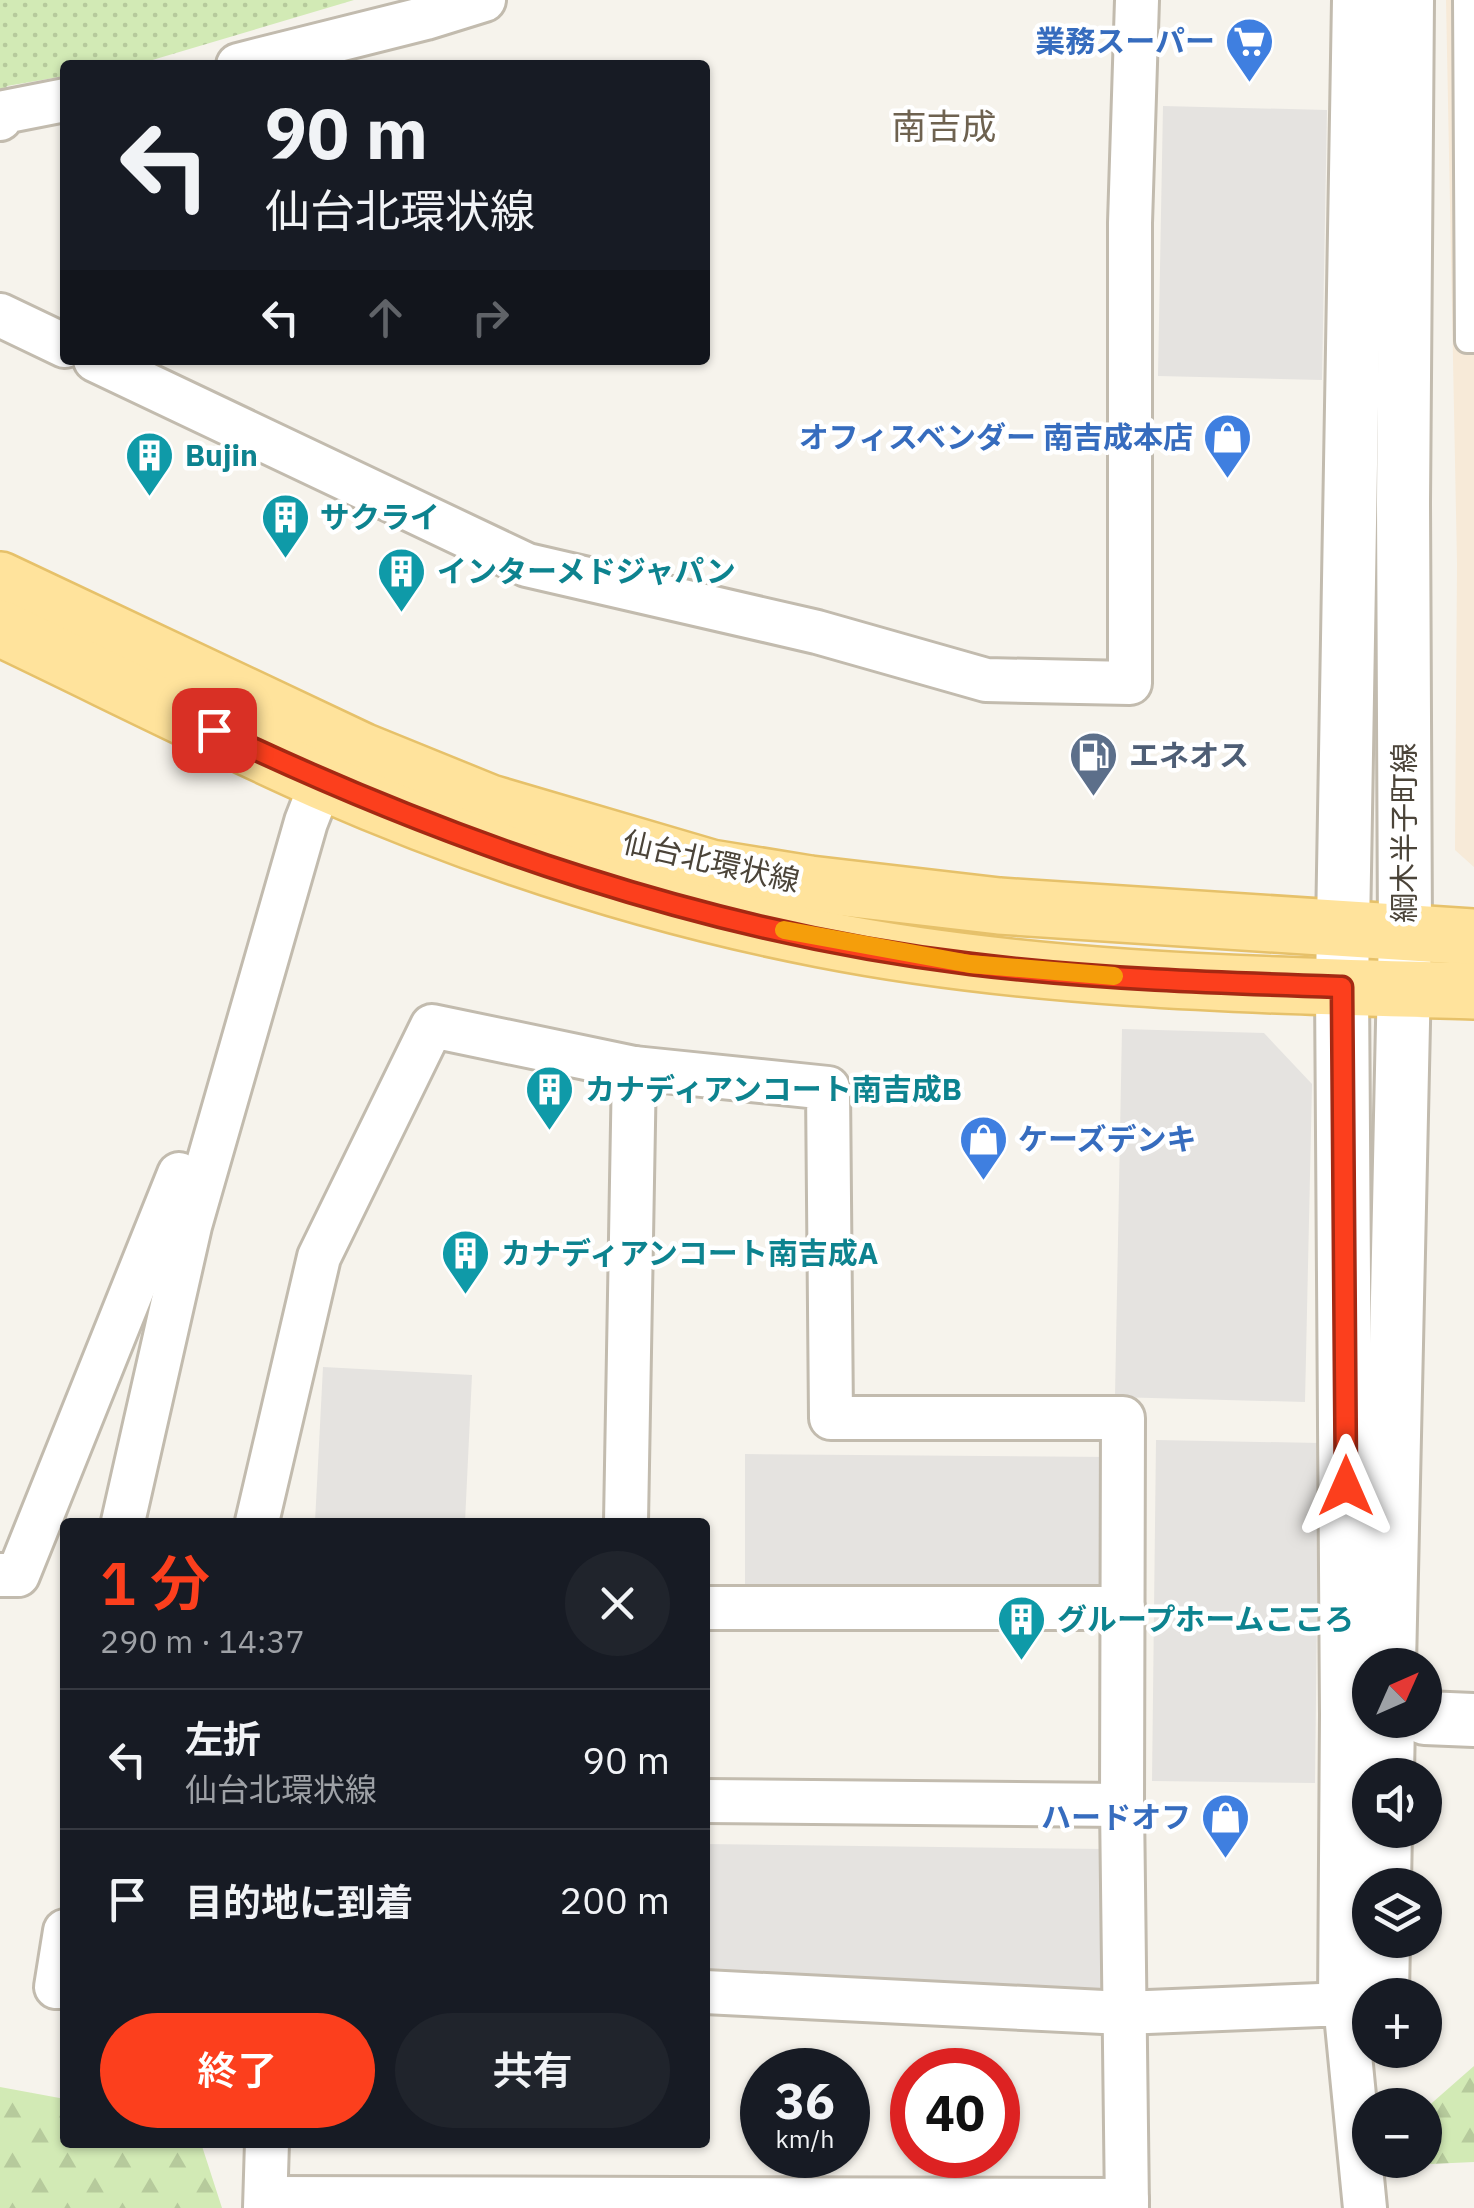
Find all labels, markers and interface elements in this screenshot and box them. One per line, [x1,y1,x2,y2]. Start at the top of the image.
supermarket icon: 業務スーパー [1224,16,1276,84]
place label: 業務スーパー [1035,21,1215,60]
text: 90 m [265,87,428,178]
icon: left [100,100,230,230]
district label: 南吉成 [891,103,997,149]
text: 仙台北環状線 [265,181,535,239]
icon: left [253,290,308,345]
icon: ahead [358,290,413,345]
icon: right [463,290,518,345]
shop icon: オフィスベンダー 南吉成本店 [1202,412,1254,480]
place label: オフィスベンダー 南吉成本店 [799,417,1193,456]
building icon: Bujin [124,430,176,498]
place label: Bujin [185,435,258,474]
building icon: サクライ [259,492,311,560]
place label: サクライ [320,497,440,536]
building icon: インターメドジャパン [376,546,428,614]
place label: インターメドジャパン [437,551,736,590]
pin [172,688,257,773]
icon: arrive [187,703,242,758]
fuel station icon: エネオス [1068,730,1120,798]
place label: エネオス [1129,735,1249,774]
street label: 綱木半子町線 [1384,743,1423,923]
street label: 仙台北環状線 [619,821,803,900]
building icon: カナディアンコート南吉成B [524,1064,576,1132]
place label: カナディアンコート南吉成B [585,1069,962,1108]
shop icon: ケーズデンキ [957,1114,1009,1182]
place label: ケーズデンキ [1018,1119,1197,1158]
building icon: カナディアンコート南吉成A [440,1228,492,1296]
place label: カナディアンコート南吉成A [501,1233,878,1272]
position arrow [1294,1434,1398,1538]
text: 1 分 [100,1543,210,1622]
button: close [565,1551,670,1656]
building icon: グループホームこころ [996,1594,1048,1662]
place label: グループホームこころ [1057,1599,1354,1638]
text: 290 m · 14:37 [100,1620,305,1662]
north arrow [1352,1648,1442,1738]
map controls [1352,1648,1442,2178]
text: 左折 [185,1714,261,1763]
icon: left [100,1732,155,1787]
text: 90 m [582,1735,670,1784]
button: sound [1352,1758,1442,1848]
text: 仙台北環状線 [185,1768,377,1810]
shop icon: ハードオフ [1200,1792,1252,1860]
place label: ハードオフ [1041,1797,1191,1836]
button: layers [1352,1868,1442,1958]
icon: arrive [100,1872,155,1927]
text: 200 m [559,1875,670,1924]
text: 目的地に到着 [185,1877,413,1926]
button: + [1352,1978,1442,2068]
button: 終了 [100,2013,375,2128]
button: 共有 [395,2013,670,2128]
speed limit sign: 40 [890,2048,1020,2178]
text: 36 [775,2068,835,2133]
button: − [1352,2088,1442,2178]
text: km/h [776,2122,834,2155]

